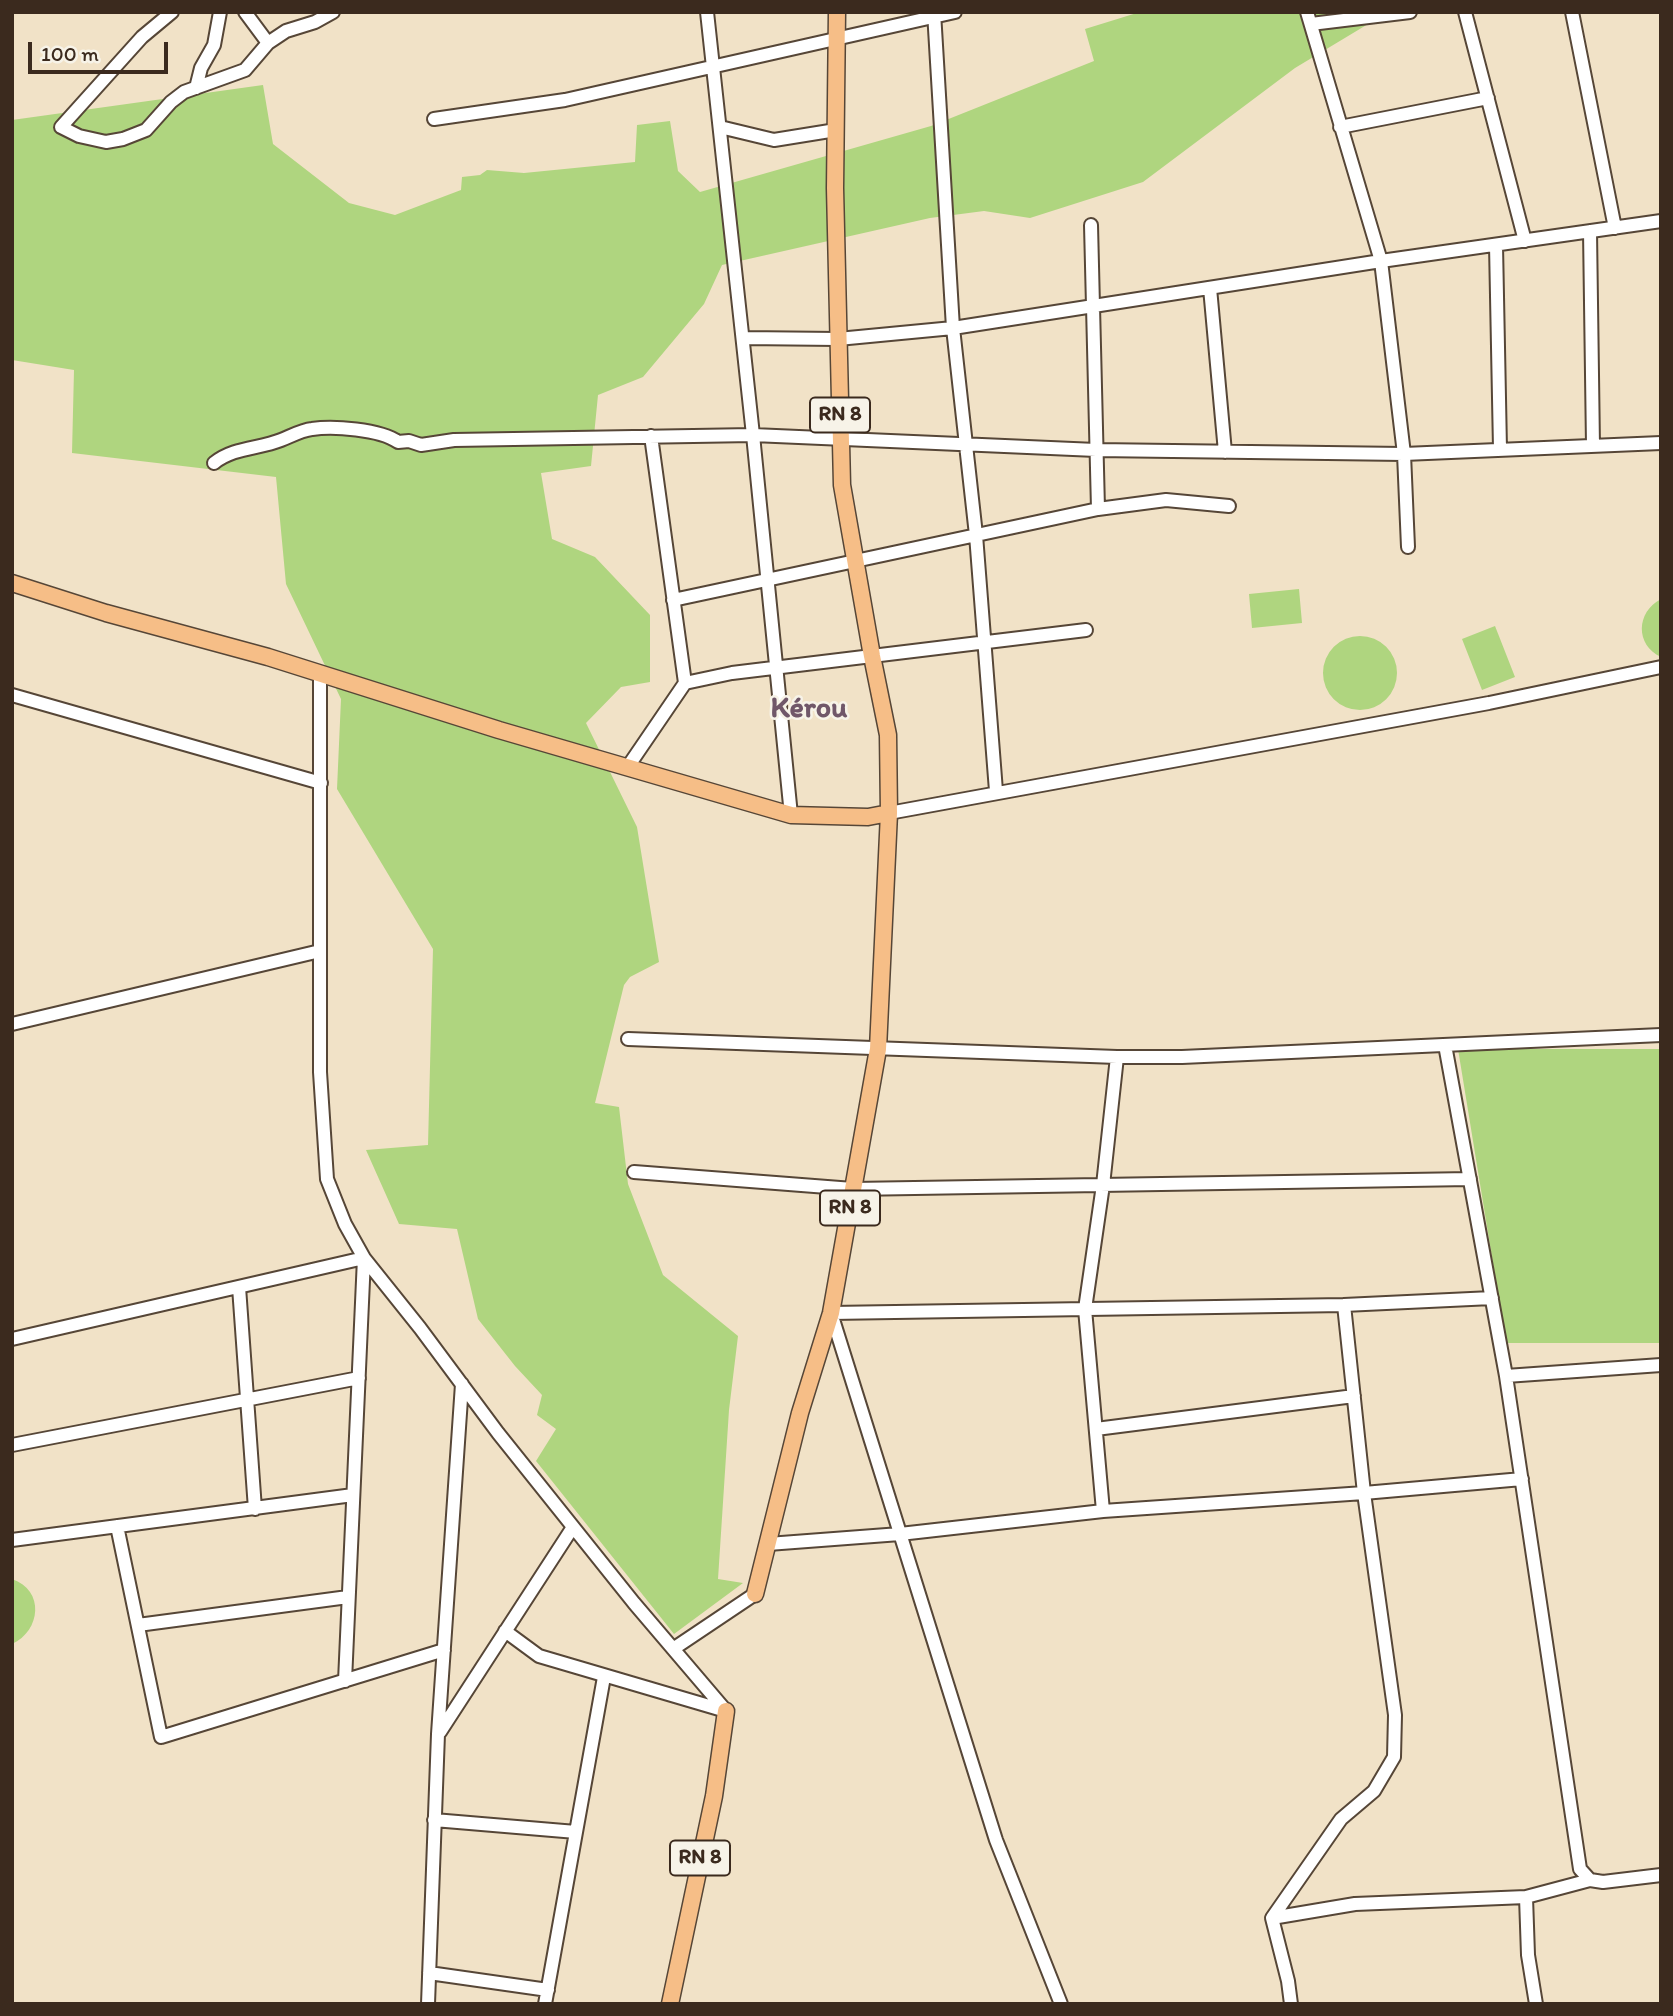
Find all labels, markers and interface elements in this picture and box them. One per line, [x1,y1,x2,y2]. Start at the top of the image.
scale bar [32,28,172,72]
text: 100 m [41,41,99,66]
road number: RN 8 [810,398,870,432]
district label: Kérou [771,691,847,727]
road number: RN 8 [820,1190,880,1226]
road number: RN 8 [670,1840,730,1876]

